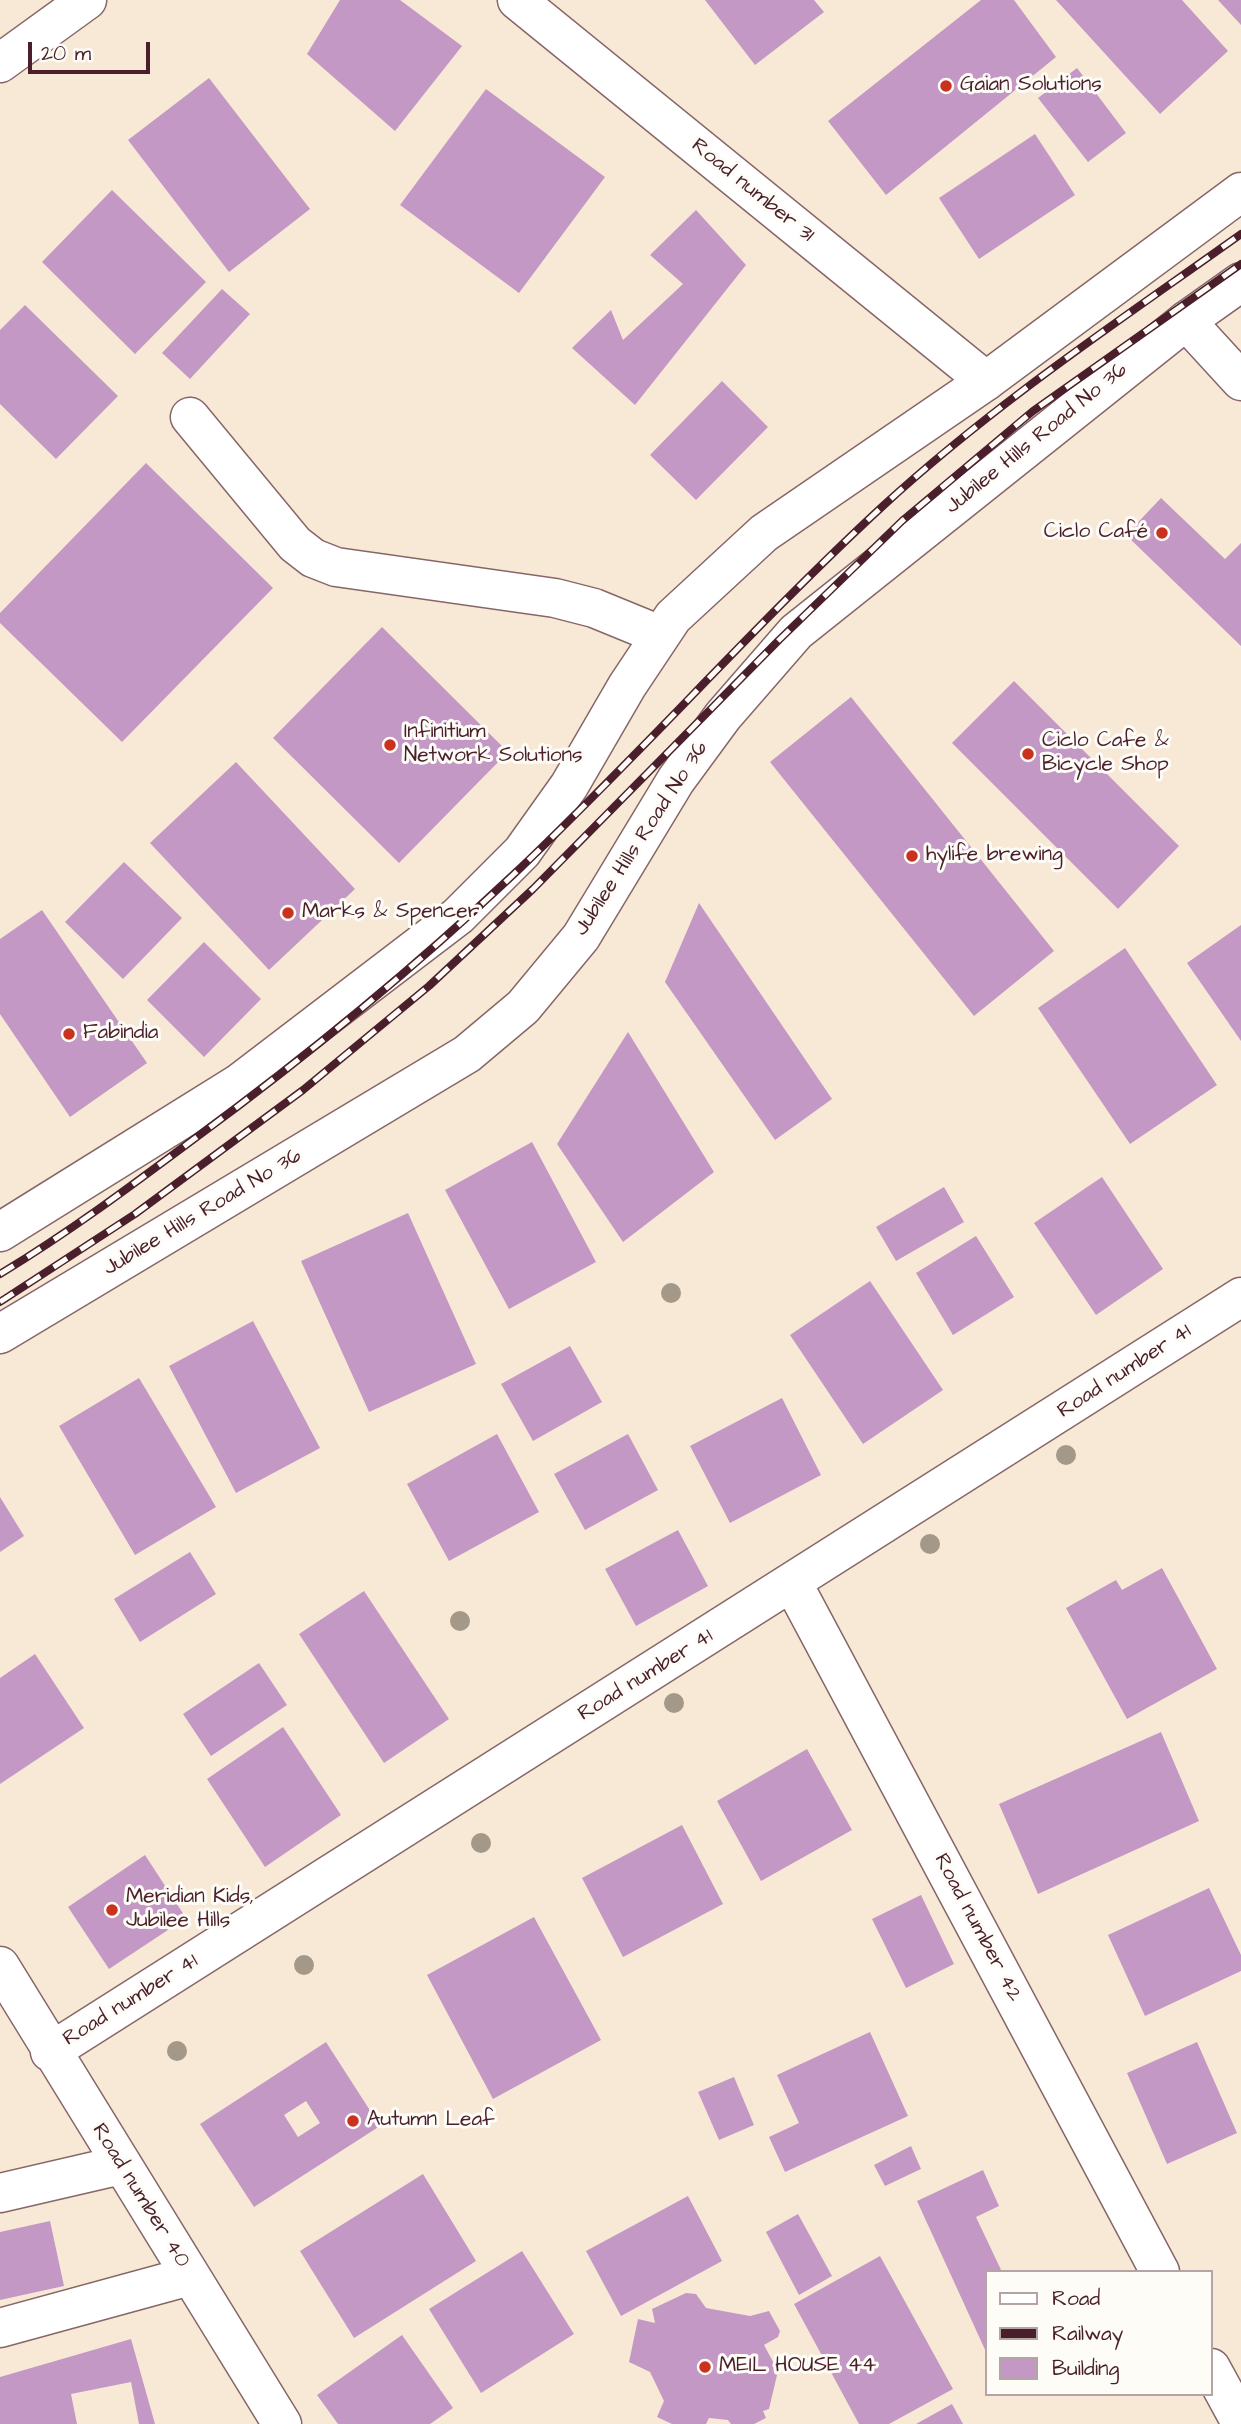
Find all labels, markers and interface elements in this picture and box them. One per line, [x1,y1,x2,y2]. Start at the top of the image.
scale bar [32,28,154,72]
text: 20 m [41,39,91,68]
place label: Gaian Solutions [960,73,1102,99]
marker: Gaian Solutions [938,78,954,94]
street label: Road number 31 [686,134,818,248]
street label: Jubilee Hills Road No 36 [941,358,1133,520]
place label: Ciclo Café [1044,520,1148,546]
marker: Ciclo Café [1154,525,1170,541]
place label: Infinitium Network Solutions [404,720,582,770]
place label: Ciclo Cafe & Bicycle Shop [1042,729,1169,779]
marker: Infinitium Network Solutions [382,737,398,753]
street label: Jubilee Hills Road No 36 [570,737,714,941]
marker: Ciclo Cafe & Bicycle Shop [1020,746,1036,762]
place label: hylife brewing [926,843,1063,869]
marker: hylife brewing [904,848,920,864]
place label: Marks & Spencer [302,900,479,926]
marker: Marks & Spencer [280,905,296,921]
place label: Fabindia [83,1021,158,1047]
marker: Fabindia [61,1026,77,1042]
street label: Jubilee Hills Road No 36 [99,1144,307,1282]
street label: Road number 41 [1053,1319,1197,1425]
street label: Road number 41 [574,1624,718,1728]
street label: Road number 42 [927,1850,1027,2006]
place label: Meridian Kids, Jubilee Hills [126,1885,254,1935]
marker: Meridian Kids, Jubilee Hills [104,1902,120,1918]
street label: Road number 41 [59,1949,203,2053]
place label: Autumn Leaf [367,2108,495,2134]
marker: Autumn Leaf [345,2113,361,2129]
street label: Road number 40 [86,2119,194,2273]
legend [986,2270,1213,2396]
text: Road [1052,2284,1100,2313]
text: Railway [1052,2319,1123,2348]
place label: MEIL HOUSE 44 [719,2354,876,2380]
text: Building [1052,2354,1119,2383]
marker: MEIL HOUSE 44 [697,2359,713,2375]

